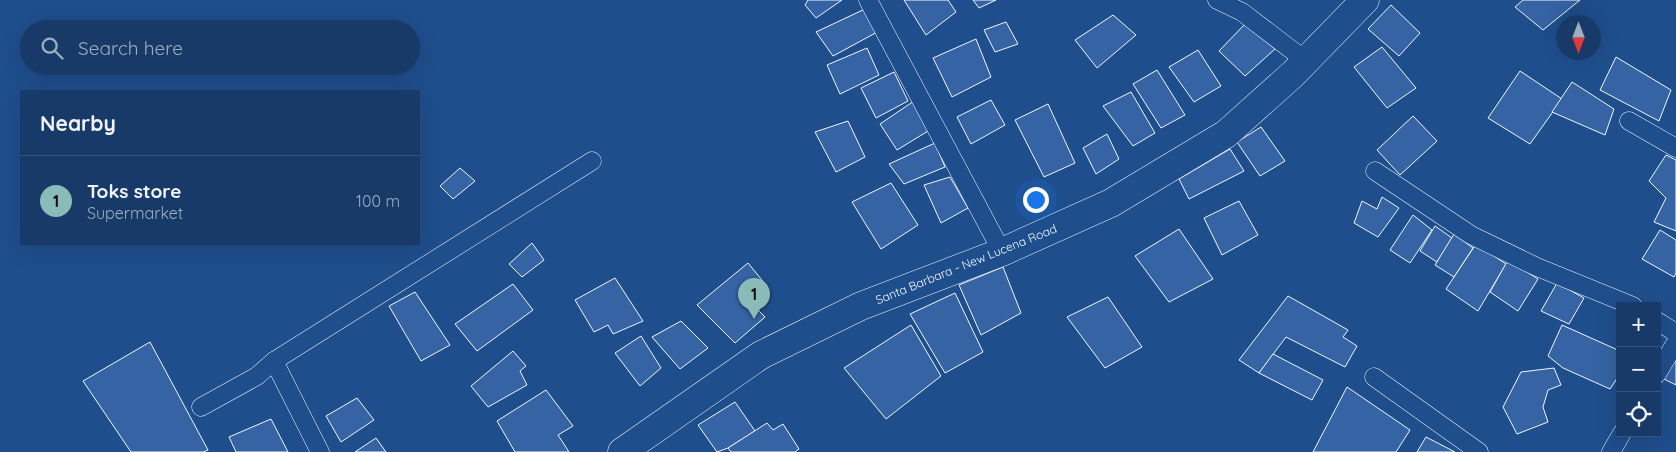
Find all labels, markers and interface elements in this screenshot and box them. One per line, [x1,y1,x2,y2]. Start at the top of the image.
north arrow [1556,15,1601,60]
search box [20,20,420,75]
icon: search [38,34,66,62]
text: Search here [78,36,183,60]
text: Nearby [40,110,116,136]
text: Toks store [87,179,181,203]
your location [1023,187,1049,213]
text: 1 [53,191,59,211]
text: 100 m [356,191,400,211]
text: Supermarket [87,203,183,223]
street label: Santa Barbara - New Lucena Road [873,221,1059,307]
pin: 1 [738,278,770,319]
map controls [1616,302,1661,437]
button: + [1616,302,1661,347]
button: − [1616,347,1661,392]
button: locate [1616,392,1661,437]

